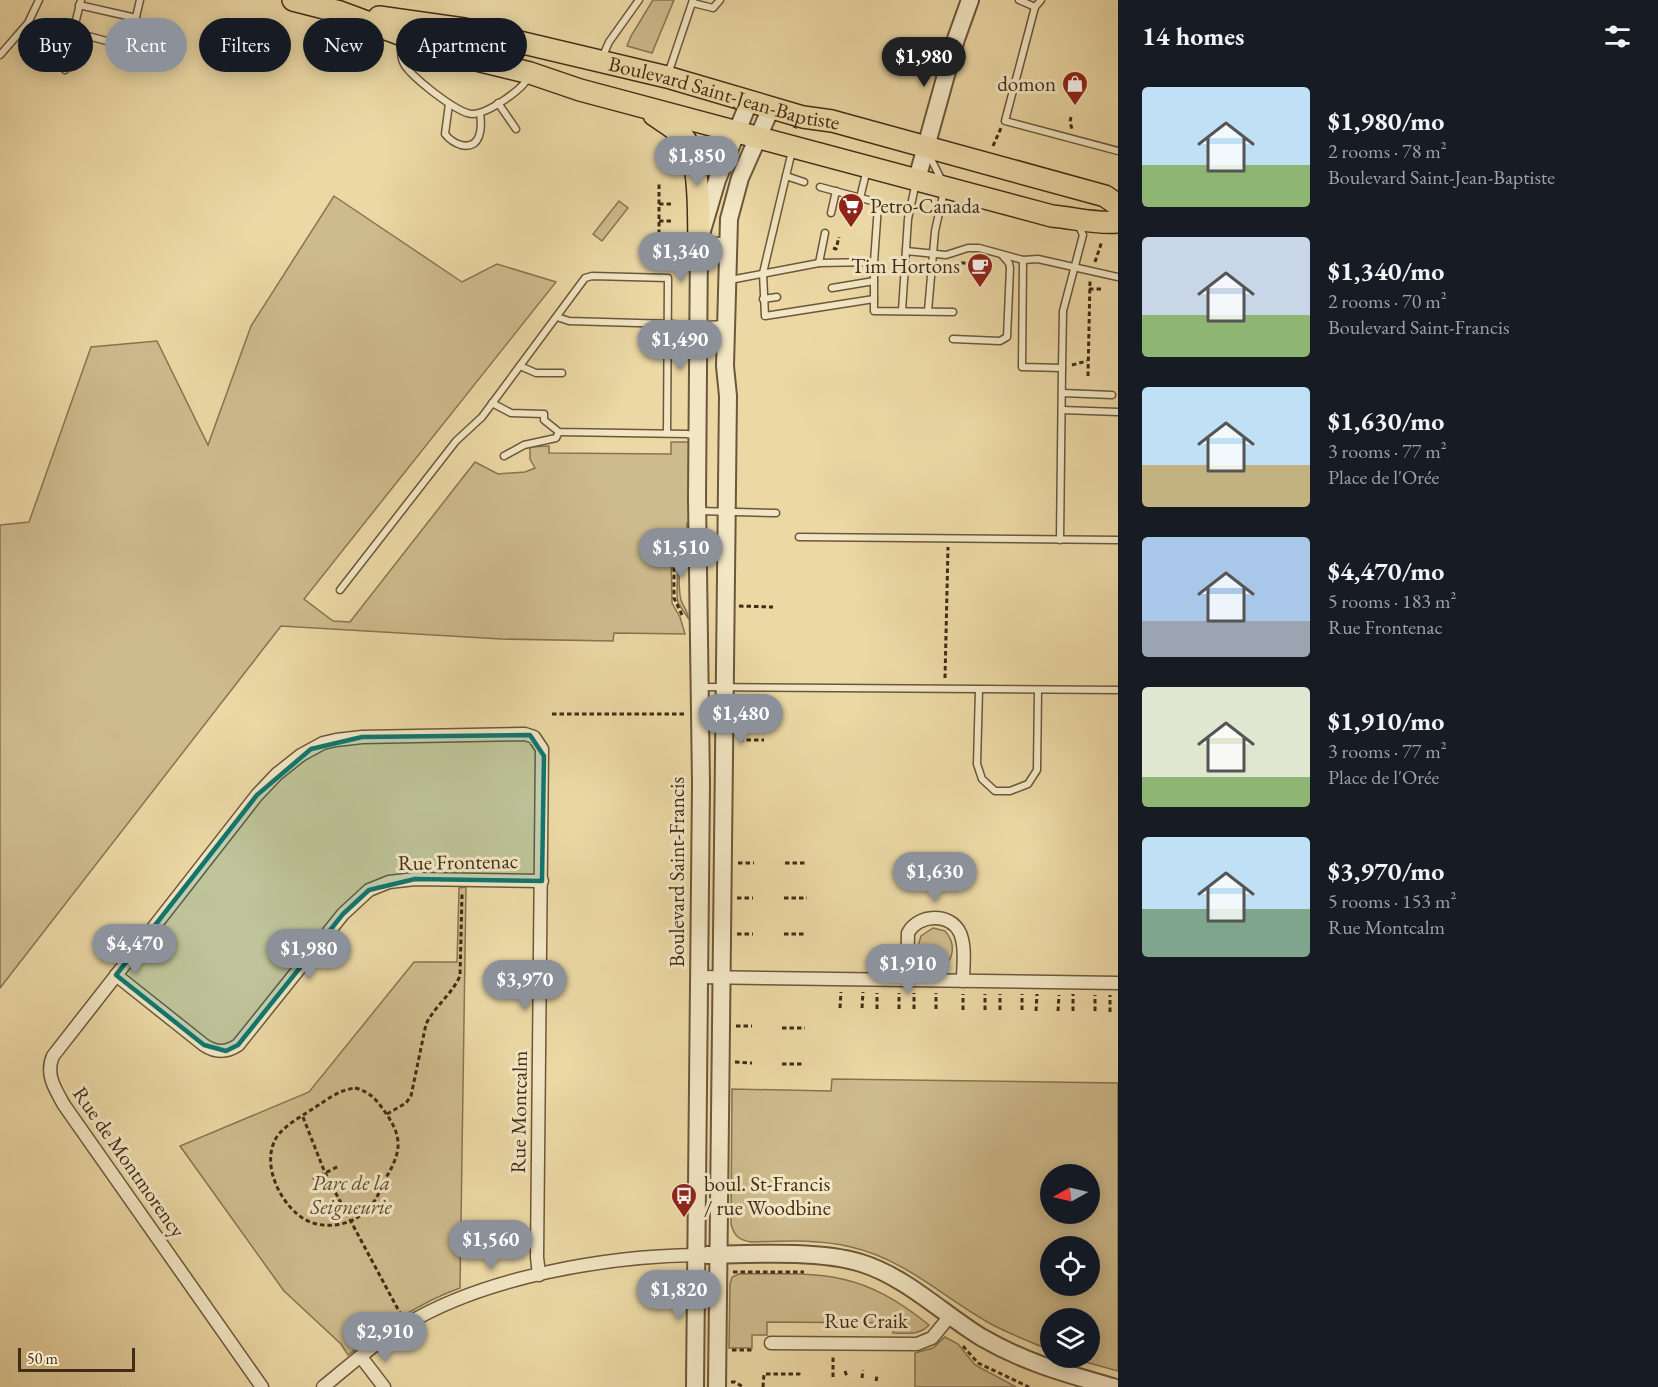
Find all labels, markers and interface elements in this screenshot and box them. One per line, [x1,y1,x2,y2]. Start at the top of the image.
chip: Buy [18,18,93,72]
chip: Rent [105,18,187,72]
chip: Filters [199,18,291,72]
chip: New [303,18,384,72]
chip: Apartment [396,18,527,72]
text: 14 homes [1142,19,1244,53]
icon: filters [1601,20,1634,53]
pin: $1,980 [875,37,973,88]
text: $1,980 [896,43,952,69]
street label: Boulevard Saint-Jean-Baptiste [606,50,843,136]
shop icon: domon [1060,69,1090,107]
place label: domon [997,70,1056,97]
text: $1,980/mo [1328,104,1444,138]
icon: home [1190,111,1262,183]
pin: $1,850 [648,136,746,187]
text: 2 rooms · 78 m² [1328,138,1447,164]
text: $1,850 [669,142,725,168]
text: Boulevard Saint-Jean-Baptiste [1328,164,1555,190]
supermarket icon: Petro-Canada [836,191,866,229]
place label: Petro-Canada [870,192,981,219]
pin: $1,340 [632,232,730,283]
text: $1,340 [653,238,709,264]
cafe icon: Tim Hortons [965,251,995,289]
place label: Tim Hortons [851,252,960,279]
text: $1,340/mo [1328,254,1444,288]
icon: home [1190,261,1262,333]
text: 2 rooms · 70 m² [1328,288,1447,314]
text: Boulevard Saint-Francis [1328,314,1509,340]
pin: $1,490 [631,320,729,371]
text: $1,490 [652,326,708,352]
text: $1,630/mo [1328,404,1444,438]
icon: home [1190,411,1262,483]
text: 3 rooms · 77 m² [1328,438,1447,464]
text: Place de l'Orée [1328,464,1439,490]
pin: $1,510 [632,528,730,579]
text: $1,510 [653,534,709,560]
text: $4,470/mo [1328,554,1444,588]
icon: home [1190,561,1262,633]
text: 5 rooms · 183 m² [1328,588,1456,614]
text: Rue Frontenac [1328,614,1443,640]
pin: $1,480 [692,694,790,745]
text: $1,480 [713,700,769,726]
text: $1,910/mo [1328,704,1444,738]
icon: home [1190,711,1262,783]
text: 3 rooms · 77 m² [1328,738,1447,764]
text: Place de l'Orée [1328,764,1439,790]
street label: Boulevard Saint-Francis [663,777,690,967]
street label: Rue Frontenac [398,847,518,876]
pin: $1,630 [886,852,984,903]
text: $3,970/mo [1328,854,1444,888]
text: $1,630 [907,858,963,884]
icon: home [1190,861,1262,933]
text: 5 rooms · 153 m² [1328,888,1456,914]
text: Rue Montcalm [1328,914,1445,940]
pin: $4,470 [86,924,184,975]
pin: $1,980 [260,929,358,980]
text: $4,470 [107,930,163,956]
text: $1,980 [281,935,337,961]
pin: $1,910 [859,944,957,995]
text: $1,910 [880,950,936,976]
pin: $3,970 [476,960,574,1011]
text: $3,970 [497,966,553,992]
street label: Rue Montcalm [504,1050,533,1174]
street label: Rue de Montmorency [67,1081,192,1243]
north arrow [1040,1164,1100,1224]
map controls [1040,1164,1100,1368]
park label: Parc de la Seigneurie [309,1169,392,1220]
place label: boul. St-Francis / rue Woodbine [704,1170,831,1221]
bus stop icon: boul. St-Francis / rue Woodbine [669,1181,699,1219]
pin: $1,560 [442,1220,540,1271]
text: $1,560 [463,1226,519,1252]
button: locate [1040,1236,1100,1296]
pin: $1,820 [630,1270,728,1321]
text: $1,820 [651,1276,707,1302]
street label: Rue Craik [824,1307,909,1334]
button: layers [1040,1308,1100,1368]
pin: $2,910 [336,1312,434,1363]
text: $2,910 [357,1318,413,1344]
scale bar [18,1345,135,1372]
text: 50 m [27,1348,58,1369]

